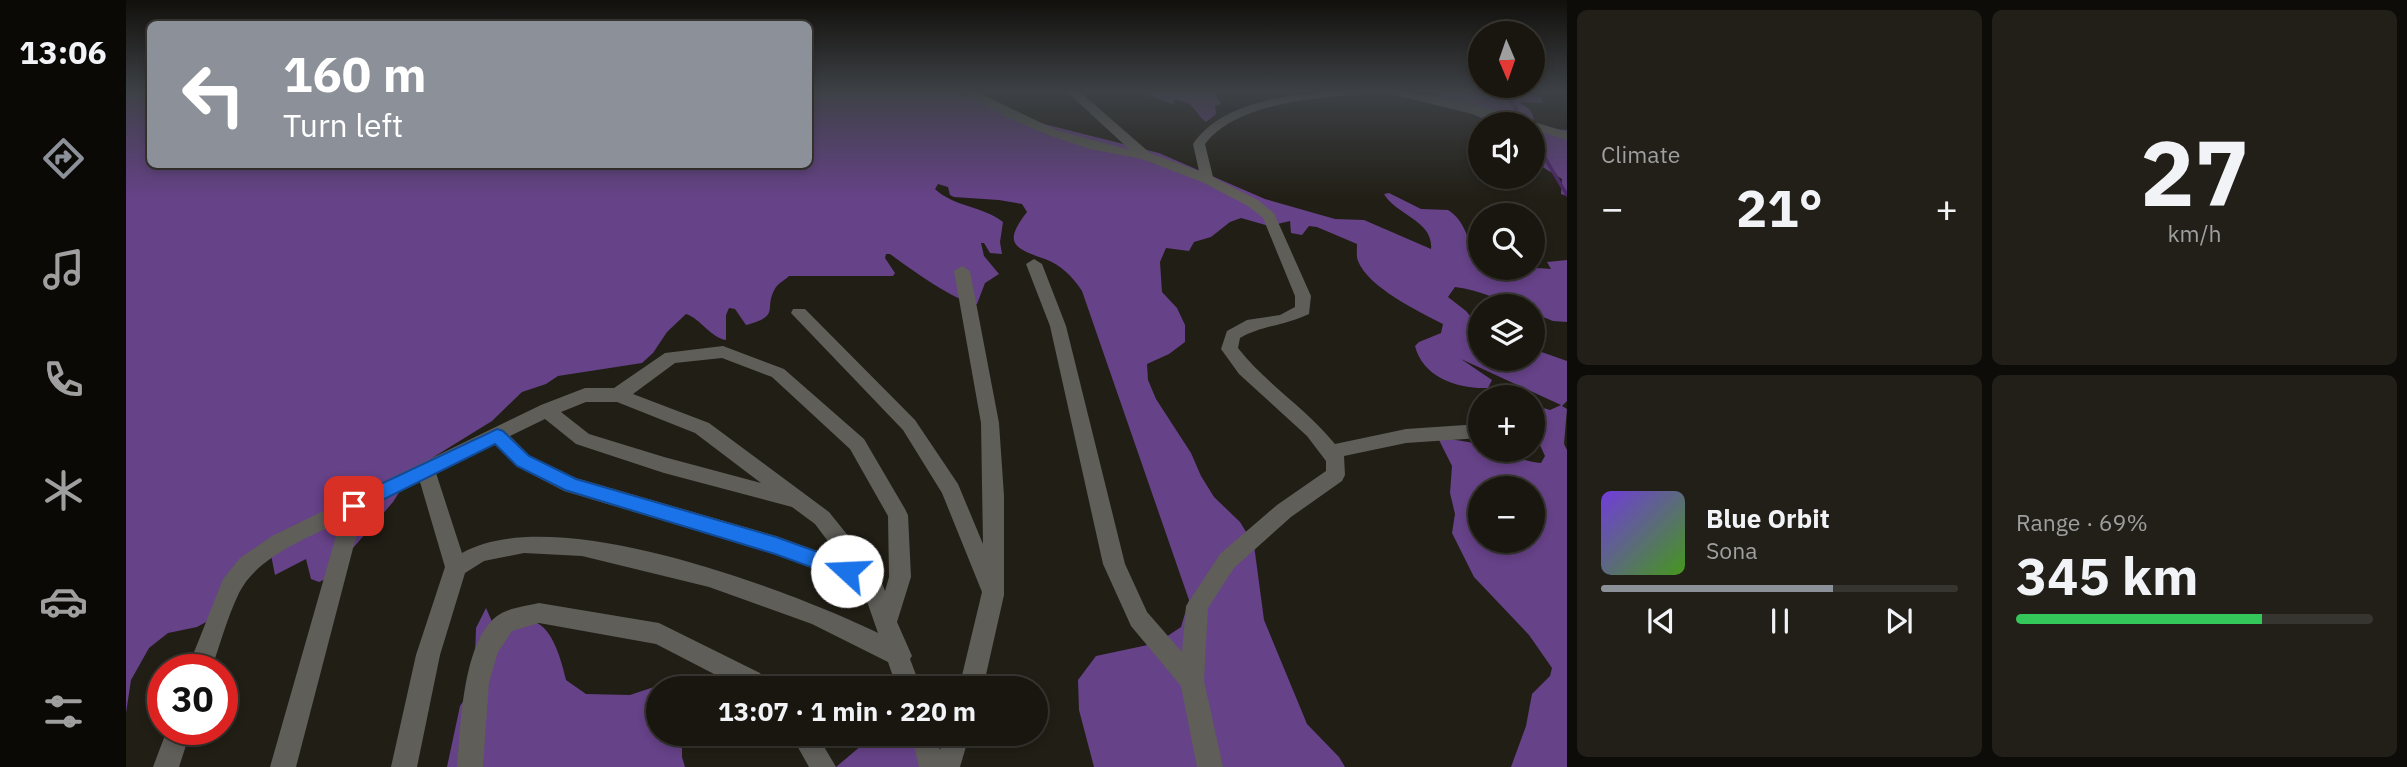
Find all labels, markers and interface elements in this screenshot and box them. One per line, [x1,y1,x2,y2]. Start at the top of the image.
north arrow [1468,21,1545,98]
map controls [1468,21,1545,553]
text: 13:06 [19,31,107,73]
text: 160 m [283,42,427,105]
icon: left [168,49,259,140]
text: Turn left [283,104,403,146]
button: sound [1468,112,1545,189]
text: 27 [2140,113,2249,231]
icon: directions [39,134,88,183]
text: Climate [1601,139,1680,169]
text: 21° [1736,174,1823,241]
text: − [1601,183,1624,232]
text: + [1935,183,1958,232]
button: search [1468,203,1545,280]
text: km/h [2167,218,2222,248]
icon: music [39,245,88,294]
button: layers [1468,294,1545,371]
icon: phone [39,355,88,404]
button: + [1468,385,1545,462]
icon: climate [39,466,88,515]
pin [324,476,384,536]
button: − [1468,476,1545,553]
icon: arrive [335,487,373,525]
text: Blue Orbit [1706,501,1830,535]
text: Range · 69% [2016,507,2148,537]
position arrow [810,534,884,608]
text: Sona [1706,535,1758,565]
text: 345 km [2016,542,2198,609]
icon: car [39,577,88,626]
icon: previous [1642,602,1680,640]
icon: pause [1761,602,1799,640]
icon: next [1880,602,1918,640]
speed limit sign: 30 [147,654,238,745]
icon: filters [39,687,88,736]
text: 13:07 · 1 min · 220 m [718,694,976,728]

